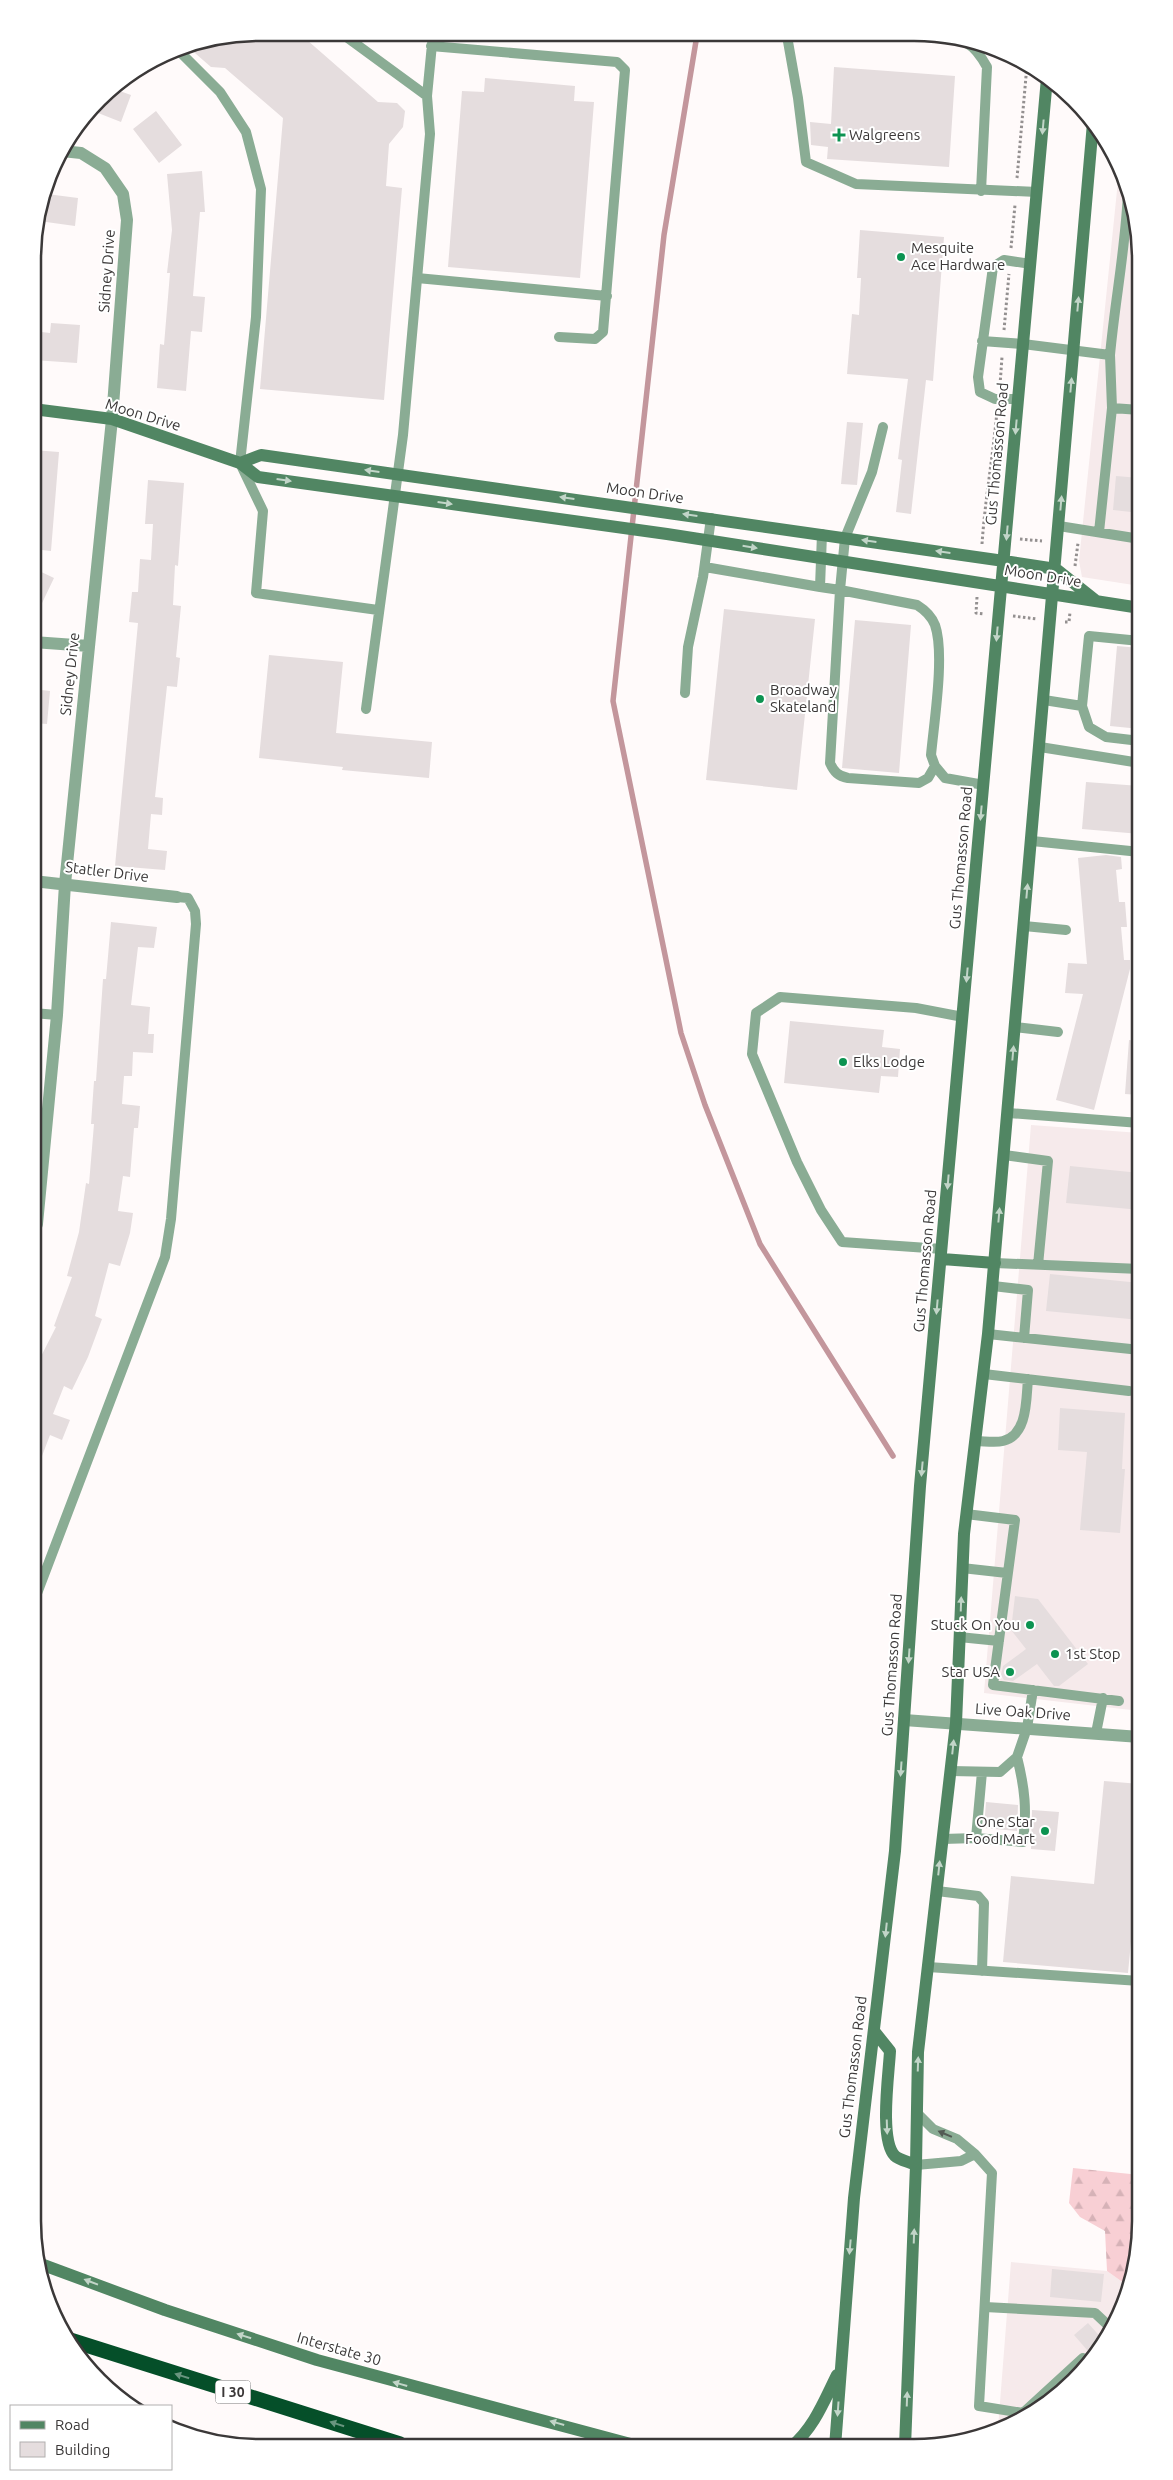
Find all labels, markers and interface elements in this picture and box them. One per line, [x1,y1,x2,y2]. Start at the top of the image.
one-way arrow [1039,119,1047,135]
place label: Walgreens [849,126,920,143]
marker: Walgreens [833,129,845,141]
street label: Sidney Drive [95,229,118,313]
place label: Mesquite Ace Hardware [911,239,1005,273]
marker: Mesquite Ace Hardware [895,251,907,263]
one-way arrow [1074,295,1082,311]
one-way arrow [1068,376,1076,392]
street label: Gus Thomasson Road [982,382,1011,526]
street label: Moon Drive [103,395,183,434]
one-way arrow [1012,420,1020,436]
one-way arrow [363,467,379,475]
one-way arrow [276,477,292,485]
street label: Moon Drive [605,479,685,506]
one-way arrow [559,494,575,502]
one-way arrow [1058,495,1066,511]
one-way arrow [437,499,453,507]
one-way arrow [682,511,698,519]
one-way arrow [1002,525,1010,541]
one-way arrow [860,537,876,545]
one-way arrow [742,543,758,551]
one-way arrow [935,547,951,555]
street label: Moon Drive [1003,561,1083,590]
one-way arrow [993,626,1001,642]
street label: Sidney Drive [57,632,82,716]
place label: Broadway Skateland [770,681,837,715]
marker: Broadway Skateland [754,693,766,705]
street label: Gus Thomasson Road [946,786,975,930]
one-way arrow [977,806,985,822]
street label: Statler Drive [64,858,150,885]
one-way arrow [1024,883,1032,899]
one-way arrow [963,968,971,984]
one-way arrow [1009,1045,1017,1061]
place label: Elks Lodge [853,1053,925,1070]
marker: Elks Lodge [837,1056,849,1068]
one-way arrow [944,1174,952,1190]
street label: Gus Thomasson Road [910,1189,939,1333]
one-way arrow [995,1206,1003,1222]
one-way arrow [933,1300,941,1316]
one-way arrow [918,1461,926,1477]
street label: Gus Thomasson Road [878,1593,905,1737]
one-way arrow [957,1596,965,1612]
place label: Stuck On You [931,1616,1020,1633]
marker: Stuck On You [1024,1619,1036,1631]
place label: 1st Stop [1065,1645,1121,1662]
one-way arrow [904,1648,912,1664]
marker: 1st Stop [1049,1648,1061,1660]
place label: Star USA [942,1663,1000,1680]
marker: Star USA [1004,1666,1016,1678]
street label: Live Oak Drive [975,1700,1072,1723]
one-way arrow [949,1738,957,1754]
one-way arrow [896,1761,904,1777]
place label: One Star Food Mart [965,1813,1035,1847]
marker: One Star Food Mart [1039,1825,1051,1837]
one-way arrow [935,1860,943,1876]
one-way arrow [882,1923,890,1939]
street label: Gus Thomasson Road [835,1995,870,2139]
one-way arrow [914,2056,922,2072]
one-way arrow [884,2120,892,2136]
one-way arrow [938,2130,952,2138]
one-way arrow [910,2228,918,2244]
one-way arrow [845,2239,853,2255]
one-way arrow [84,2278,98,2286]
street label: Interstate 30 [295,2328,383,2369]
one-way arrow [237,2332,252,2340]
one-way arrow [174,2371,189,2379]
one-way arrow [392,2379,407,2387]
road number: I 30 [216,2380,250,2404]
one-way arrow [903,2390,911,2406]
one-way arrow [833,2401,841,2417]
legend [10,2405,172,2470]
text: Road [55,2416,90,2433]
one-way arrow [550,2419,565,2427]
one-way arrow [329,2420,344,2428]
text: Building [55,2441,110,2458]

